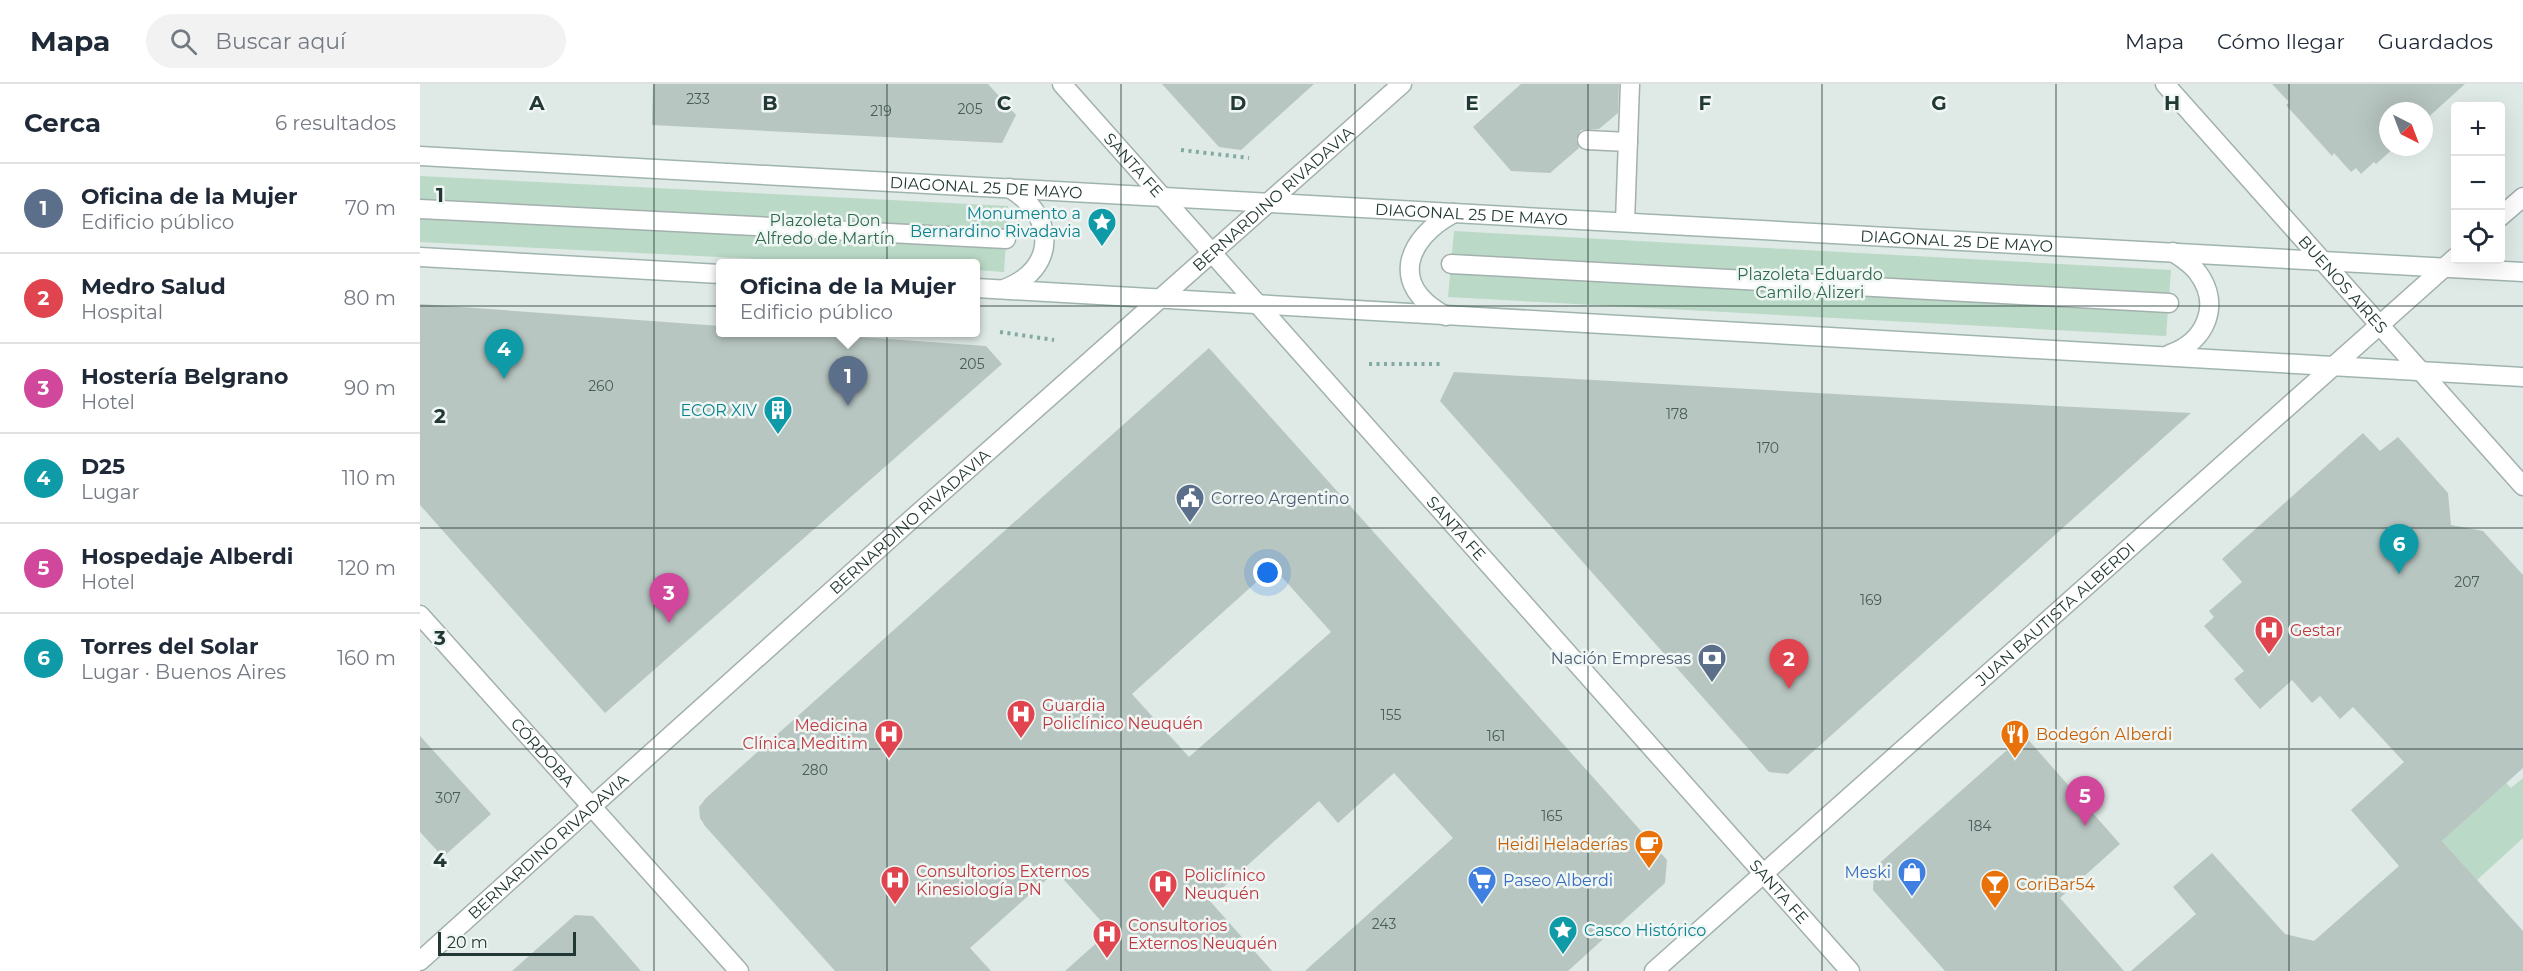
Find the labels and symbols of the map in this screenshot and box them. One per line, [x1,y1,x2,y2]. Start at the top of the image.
house number: 233 [686,90,710,108]
text: A [528,91,545,115]
text: B [762,91,778,115]
text: C [997,91,1012,115]
text: D [1230,91,1246,115]
text: E [1465,91,1479,115]
text: F [1699,91,1712,115]
text: G [1931,91,1947,115]
text: H [2164,91,2180,115]
house number: 205 [957,100,983,118]
house number: 219 [870,102,892,120]
north arrow [2379,102,2433,156]
street label: BERNARDINO RIVADAVIA [1189,122,1358,275]
street label: SANTA FE [1100,129,1167,201]
street label: DIAGONAL 25 DE MAYO [889,173,1083,203]
text: 1 [436,183,444,207]
street label: DIAGONAL 25 DE MAYO [1375,200,1568,229]
place label: Monumento a Bernardino Rivadavia [910,204,1081,241]
place icon: Monumento a Bernardino Rivadavia [1086,206,1118,248]
park label: Plazoleta Don Alfredo de Martín [755,211,895,248]
street label: DIAGONAL 25 DE MAYO [1860,226,2053,256]
street label: BUENOS AIRES [2294,232,2391,337]
park label: Plazoleta Eduardo Camilo Alizeri [1737,265,1883,302]
pin: 4 [484,330,524,379]
house number: 205 [959,355,985,373]
pin: 1 [828,356,868,406]
house number: 260 [588,377,614,395]
building icon: ECOR XIV [762,394,794,436]
place label: ECOR XIV [680,401,758,420]
text: 2 [434,404,446,428]
house number: 178 [1666,405,1688,423]
house number: 170 [1757,439,1779,457]
street label: BERNARDINO RIVADAVIA [826,445,994,598]
public building icon: Correo Argentino [1174,482,1206,524]
place label: Correo Argentino [1211,489,1349,508]
street label: SANTA FE [1423,492,1490,564]
pin: 6 [2380,524,2418,574]
street label: JUAN BAUTISTA ALBERDI [1971,539,2139,691]
your location [1253,558,1282,587]
house number: 207 [2454,573,2480,591]
pin: 3 [650,574,688,623]
house number: 169 [1860,591,1882,609]
hospital icon: Gestar [2253,614,2285,656]
place label: Gestar [2290,621,2342,640]
text: 3 [433,626,446,650]
pin: 2 [1770,640,1808,689]
bank icon: Nación Empresas [1696,642,1728,684]
place label: Nación Empresas [1551,649,1691,668]
place label: Guardia Policlínico Neuquén [1042,696,1203,733]
hospital icon: Guardia Policlínico Neuquén [1005,698,1037,740]
house number: 155 [1381,706,1401,724]
street label: CÓRDOBA [507,714,579,791]
place label: Medicina Clínica Meditim [743,716,868,753]
hospital icon: Medicina Clínica Meditim [873,718,905,760]
restaurant icon: Bodegón Alberdi [1999,718,2031,760]
place label: Bodegón Alberdi [2036,725,2172,744]
house number: 161 [1487,727,1505,745]
house number: 280 [802,761,828,779]
street label: BERNARDINO RIVADAVIA [464,769,633,923]
pin: 5 [2066,776,2104,826]
house number: 307 [435,789,461,807]
house number: 165 [1541,807,1563,825]
house number: 184 [1968,817,1992,835]
cafe icon: Heidi Heladerías [1633,828,1665,870]
place label: Heidi Heladerías [1497,835,1628,854]
text: 4 [433,848,447,872]
street label: SANTA FE [1745,856,1812,928]
shop icon: Meski [1896,856,1928,898]
place label: Consultorios Externos Kinesiología PN [916,862,1089,899]
place label: Meski [1844,863,1891,882]
hospital icon: Consultorios Externos Kinesiología PN [879,864,911,906]
supermarket icon: Paseo Alberdi [1466,864,1498,906]
place label: Policlínico Neuquén [1184,866,1265,903]
hospital icon: Policlínico Neuquén [1147,868,1179,910]
bar icon: CoriBar54 [1979,868,2011,910]
place label: Paseo Alberdi [1503,871,1613,890]
place label: CoriBar54 [2016,875,2096,894]
place icon: Casco Histórico [1547,914,1579,956]
house number: 243 [1372,915,1396,933]
place label: Consultorios Externos Neuquén [1128,916,1278,953]
hospital icon: Consultorios Externos Neuquén [1091,918,1123,960]
place label: Casco Histórico [1584,921,1706,940]
scale bar [438,929,576,956]

